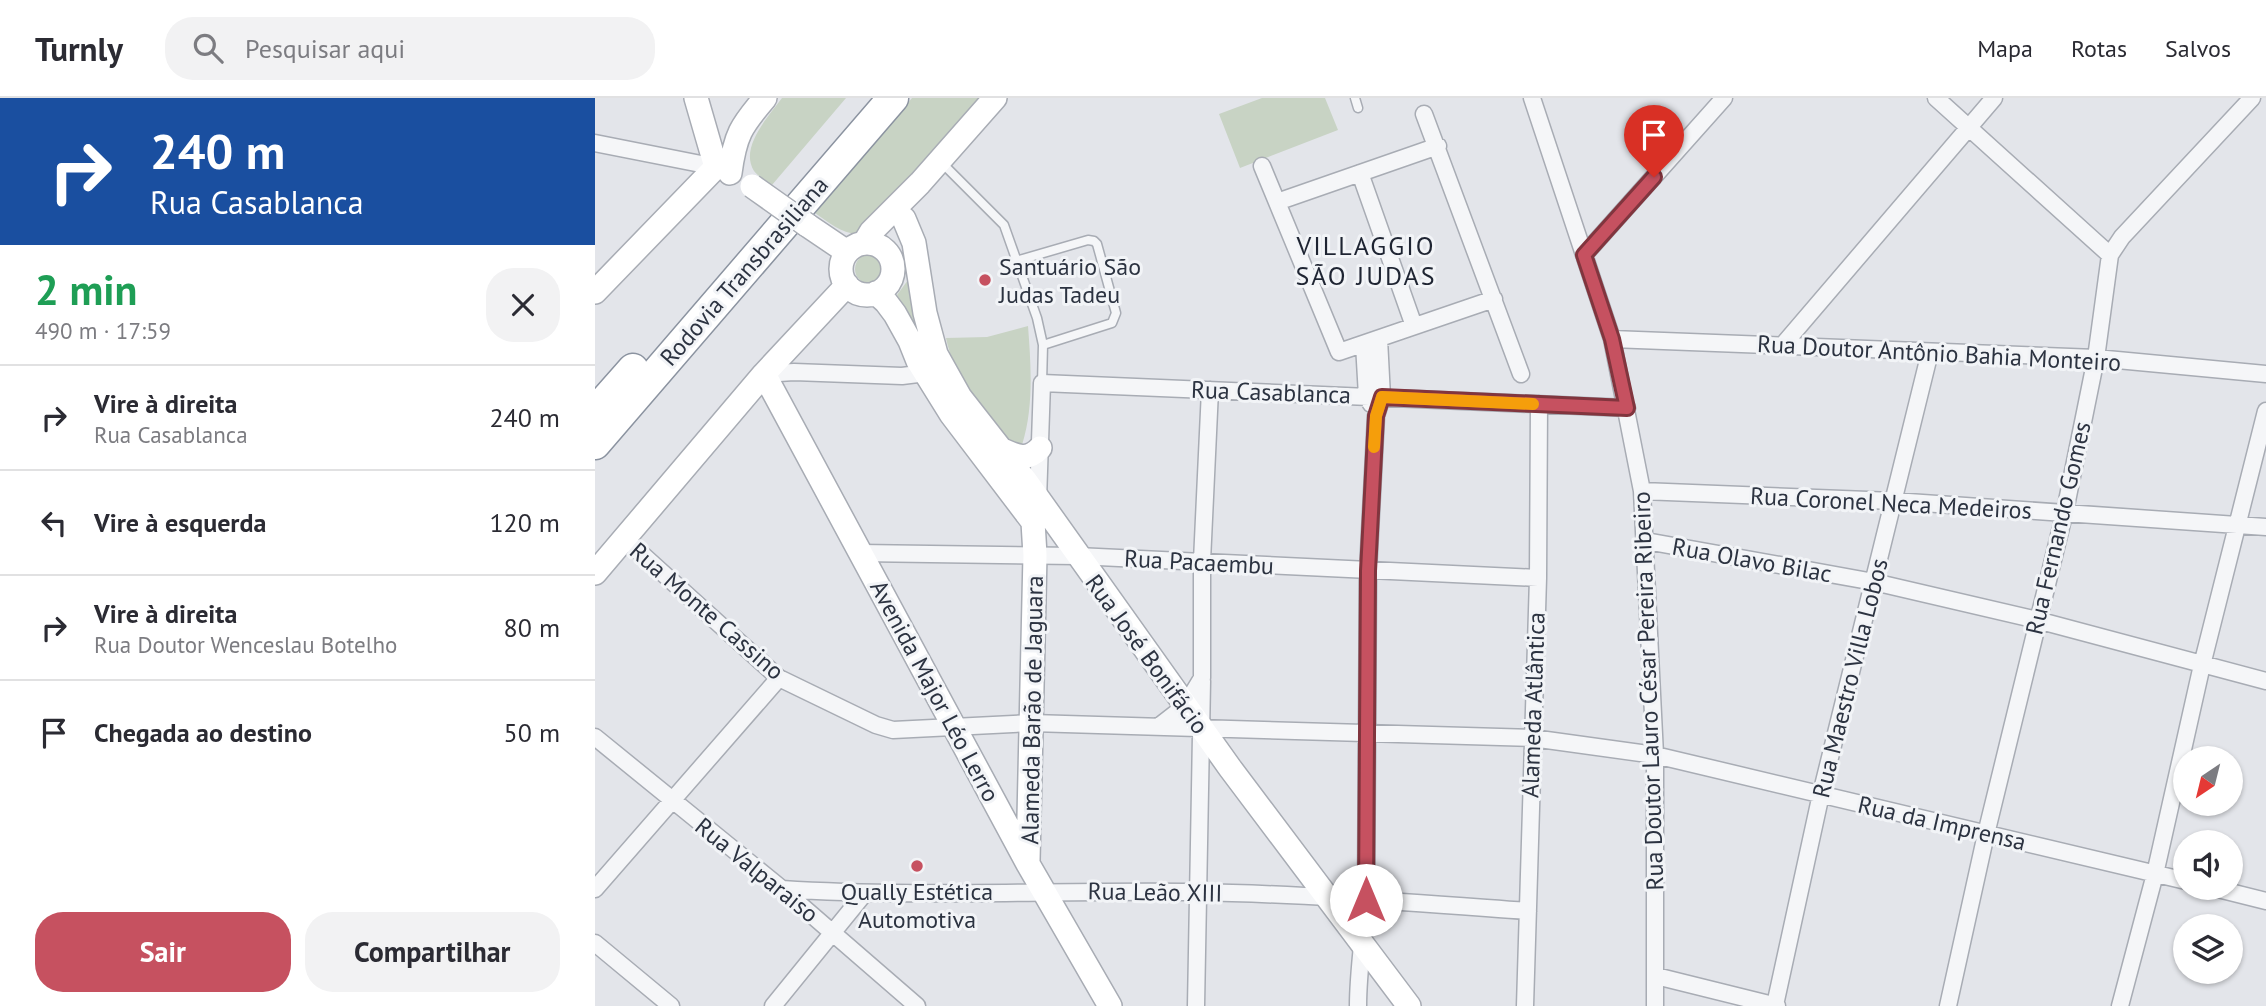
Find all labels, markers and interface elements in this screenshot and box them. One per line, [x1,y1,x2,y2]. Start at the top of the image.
search box [165,17,655,80]
text: Turnly [35,27,123,70]
icon: search [189,29,227,67]
text: Pesquisar aqui [245,32,405,65]
text: Mapa [1977,33,2033,64]
text: Rotas [2071,33,2127,64]
text: Salvos [2165,33,2231,64]
pin [1624,105,1684,177]
icon: arrive [1635,116,1673,154]
text: 240 m [150,119,285,183]
icon: right [35,126,126,217]
street label: Rodovia Transbrasiliana [653,170,835,372]
text: Rua Casablanca [150,181,364,223]
district label: VILLAGGIO SÃO JUDAS [1295,229,1436,292]
place label: Santuário São Judas Tadeu [998,251,1141,310]
text: 2 min [35,262,137,317]
button: close [486,268,560,342]
marker: Santuário São Judas Tadeu [977,272,993,288]
text: 490 m · 17:59 [35,316,171,345]
street label: Rua Doutor Antônio Bahia Monteiro [1756,328,2122,378]
street label: Rua Casablanca [1190,374,1352,410]
text: Vire à direita [94,387,237,420]
icon: right [35,399,73,437]
text: 240 m [489,401,560,434]
street label: Rua Fernando Gomes [2018,418,2098,638]
text: Rua Casablanca [94,420,248,449]
street label: Rua Coronel Neca Medeiros [1749,480,2033,526]
street label: Rua Doutor Lauro César Pereira Ribeiro [1626,491,1670,891]
icon: left [35,504,73,542]
text: Vire à esquerda [94,506,266,539]
text: 120 m [489,506,560,539]
street label: Rua Olavo Bilac [1670,531,1834,589]
street label: Rua Monte Cassino [623,535,791,687]
street label: Rua Pacaembu [1123,543,1275,581]
street label: Rua Maestro Villa Lobos [1805,555,1895,801]
street label: Rua José Bonifácio [1079,568,1215,740]
street label: Avenida Major Léo Lerro [863,575,1007,807]
street label: Alameda Barão de Jaguara [1014,575,1050,845]
text: Vire à direita [94,597,237,630]
icon: right [35,609,73,647]
text: 80 m [504,611,560,644]
street label: Alameda Atlântica [1514,611,1552,799]
text: Rua Doutor Wenceslau Botelho [94,630,397,659]
icon: arrive [35,714,73,752]
text: Chegada ao destino [94,716,312,749]
text: 50 m [504,716,560,749]
north arrow [2173,746,2243,816]
map controls [2173,746,2243,984]
street label: Rua da Imprensa [1855,789,2029,857]
street label: Rua Valparaiso [689,811,825,929]
button: sound [2173,830,2243,900]
marker: Qually Estética Automotiva [909,858,925,874]
position arrow [1329,863,1403,937]
street label: Rua Leão XIII [1087,875,1223,909]
place label: Qually Estética Automotiva [841,876,993,935]
button: Sair [35,912,291,992]
button: Compartilhar [305,912,560,992]
button: layers [2173,914,2243,984]

